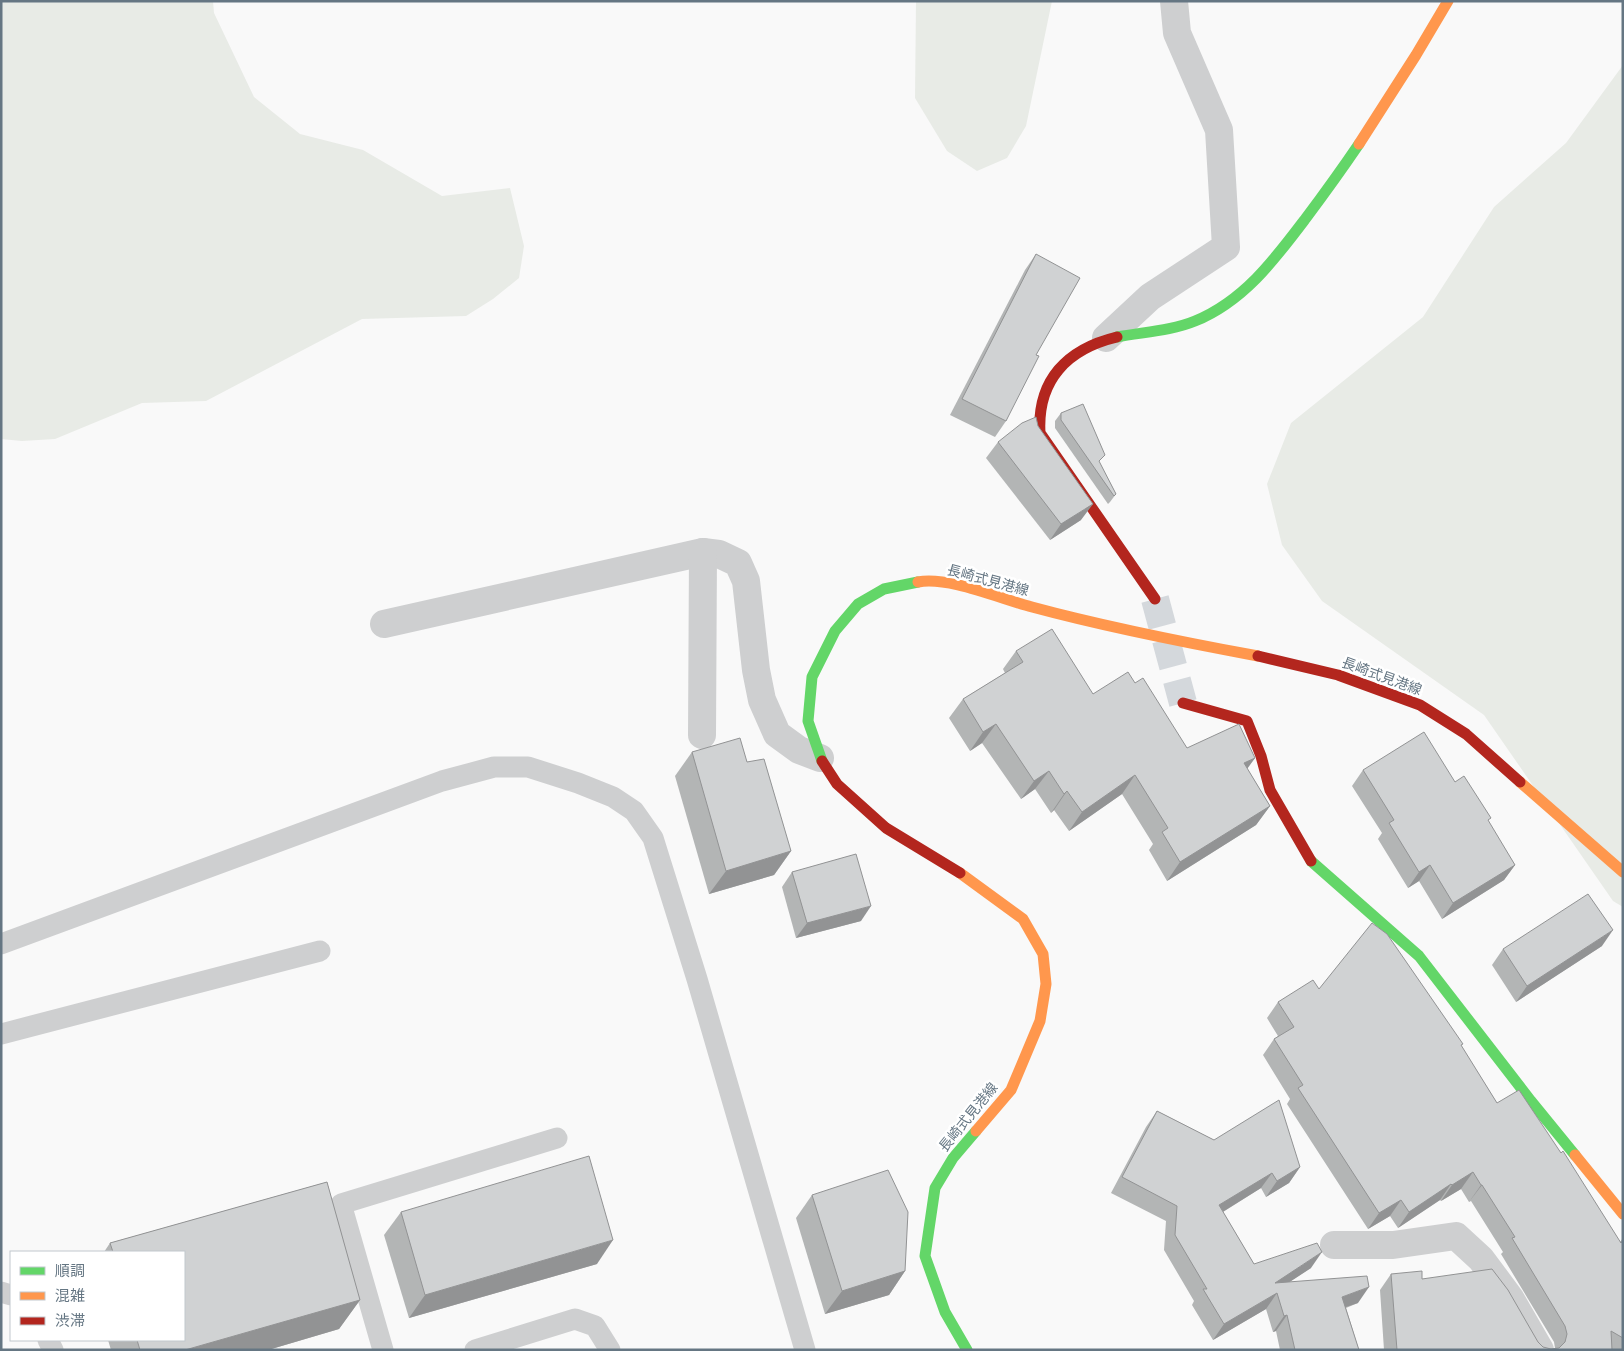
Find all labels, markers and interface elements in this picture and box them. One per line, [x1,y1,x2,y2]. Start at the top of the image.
street label: 長崎式見港線 [945,561,1031,600]
street label: 長崎式見港線 [1339,654,1424,699]
street label: 長崎式見港線 [935,1079,1001,1155]
legend [10,1251,185,1341]
text: 順調 [55,1262,85,1280]
text: 混雑 [55,1287,85,1305]
text: 渋滞 [55,1312,85,1330]

